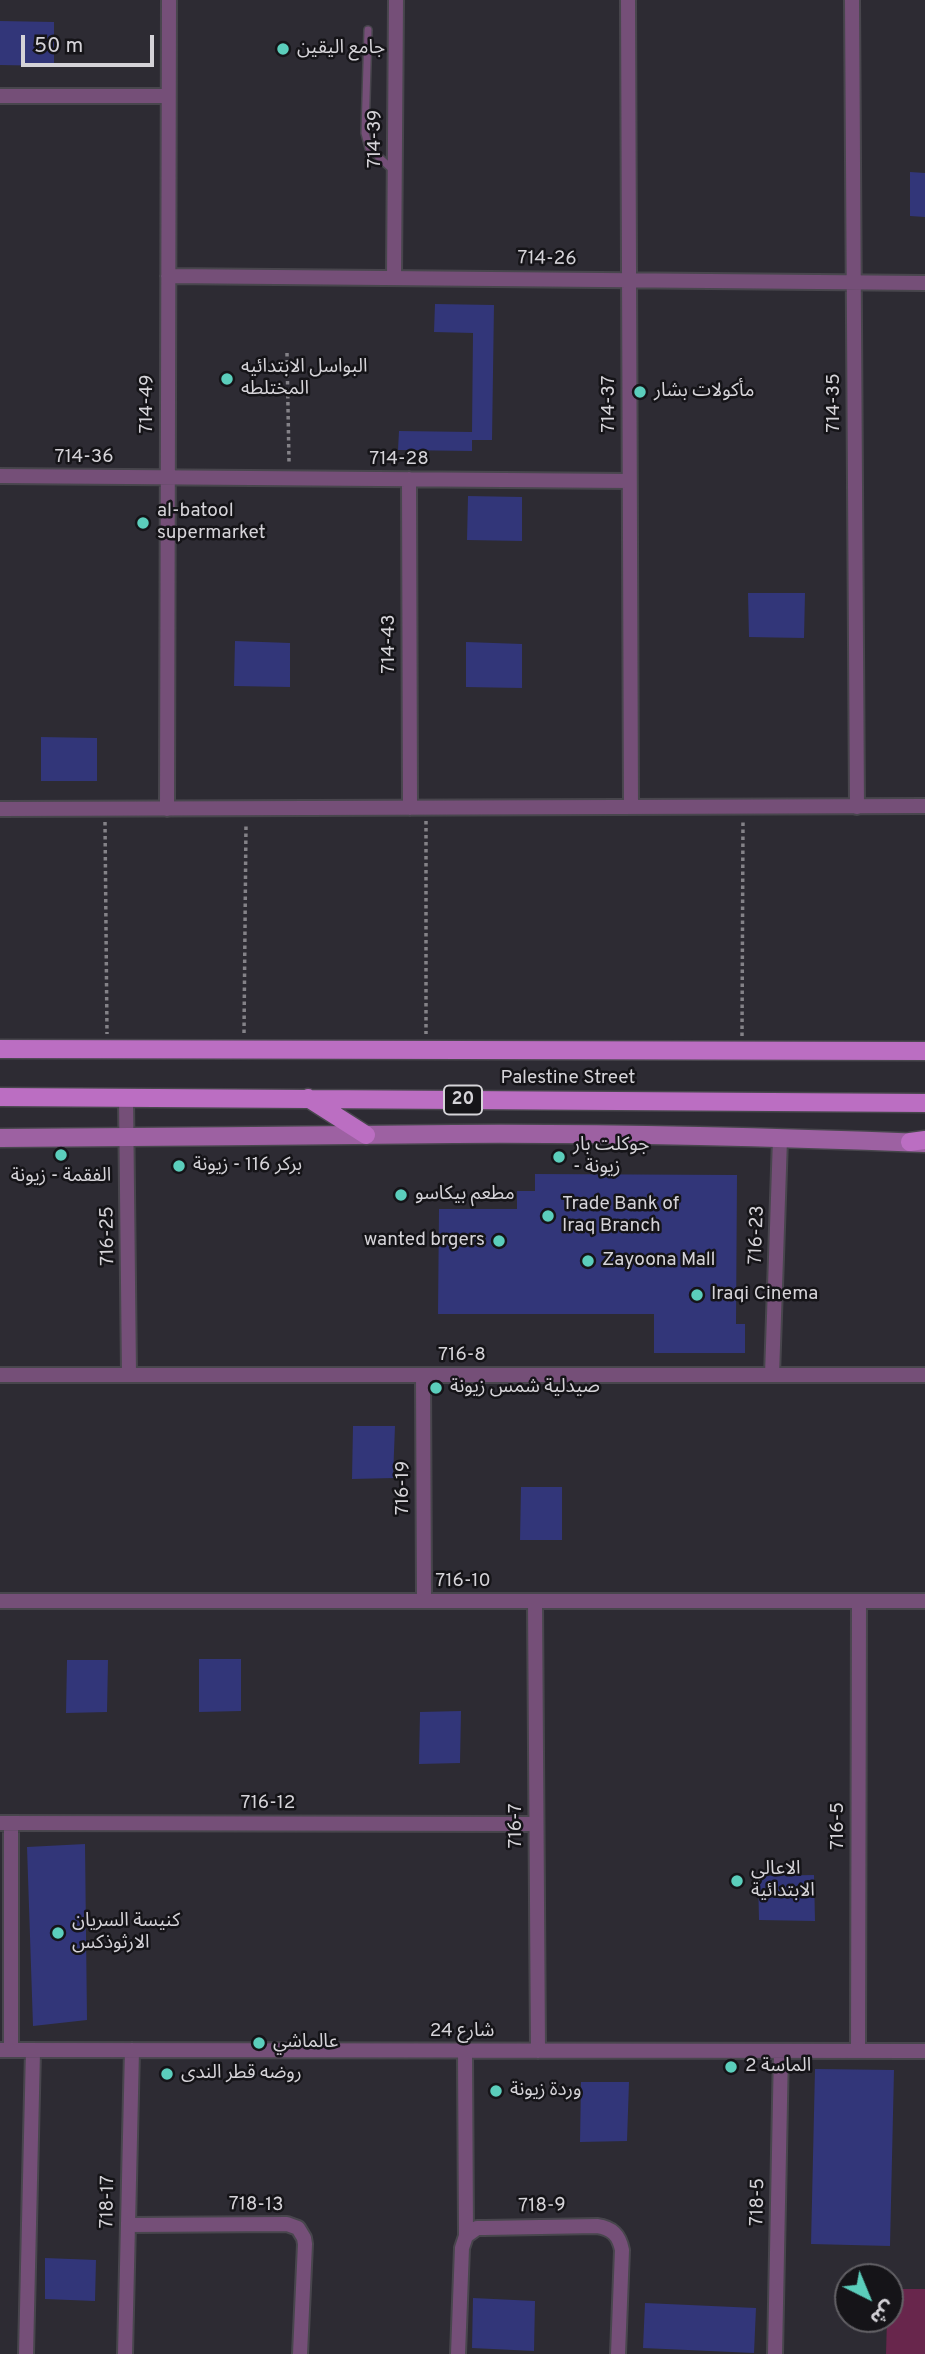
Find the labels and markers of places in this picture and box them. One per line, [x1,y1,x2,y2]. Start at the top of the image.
place label: جامع اليقين [297,38,385,60]
marker: جامع اليقين [275,41,291,57]
place label: البواسل الابتدائيه المختلطه [241,357,368,401]
marker: البواسل الابتدائيه المختلطه [219,371,235,387]
place label: مأكولات بشار [654,381,754,403]
marker: مأكولات بشار [632,384,648,400]
place label: al-batool supermarket [157,501,266,545]
marker: al-batool supermarket [135,515,151,531]
place label: جوكلت بار - زيونة [573,1135,650,1179]
marker: الفقمة - زيونة [53,1147,69,1163]
marker: جوكلت بار - زيونة [551,1149,567,1165]
place label: بركر 116 - زيونة [193,1155,302,1177]
marker: بركر 116 - زيونة [171,1158,187,1174]
place label: الفقمة - زيونة [11,1166,111,1188]
place label: مطعم بيكاسو [415,1184,515,1206]
marker: مطعم بيكاسو [393,1187,409,1203]
place label: Trade Bank of Iraq Branch [562,1194,679,1238]
marker: Trade Bank of Iraq Branch [540,1208,556,1224]
place label: wanted brgers [364,1230,485,1252]
marker: wanted brgers [491,1233,507,1249]
place label: Zayoona Mall [602,1250,716,1272]
marker: Zayoona Mall [580,1253,596,1269]
place label: Iraqi Cinema [711,1284,818,1306]
marker: Iraqi Cinema [689,1287,705,1303]
place label: صيدلية شمس زيونة [450,1377,600,1399]
marker: صيدلية شمس زيونة [428,1380,444,1396]
place label: الاعالي الابتدائية [751,1859,815,1903]
marker: الاعالي الابتدائية [729,1873,745,1889]
place label: كنيسة السريان الارثوذكس [72,1911,180,1955]
marker: كنيسة السريان الارثوذكس [50,1925,66,1941]
place label: عالماشي [273,2032,338,2054]
marker: عالماشي [251,2035,267,2051]
place label: الماسة 2 [745,2056,811,2078]
marker: الماسة 2 [723,2059,739,2075]
place label: روضه قطر الندى [181,2063,302,2085]
marker: روضه قطر الندى [159,2066,175,2082]
place label: وردة زيونة [510,2080,582,2102]
marker: وردة زيونة [488,2083,504,2099]

